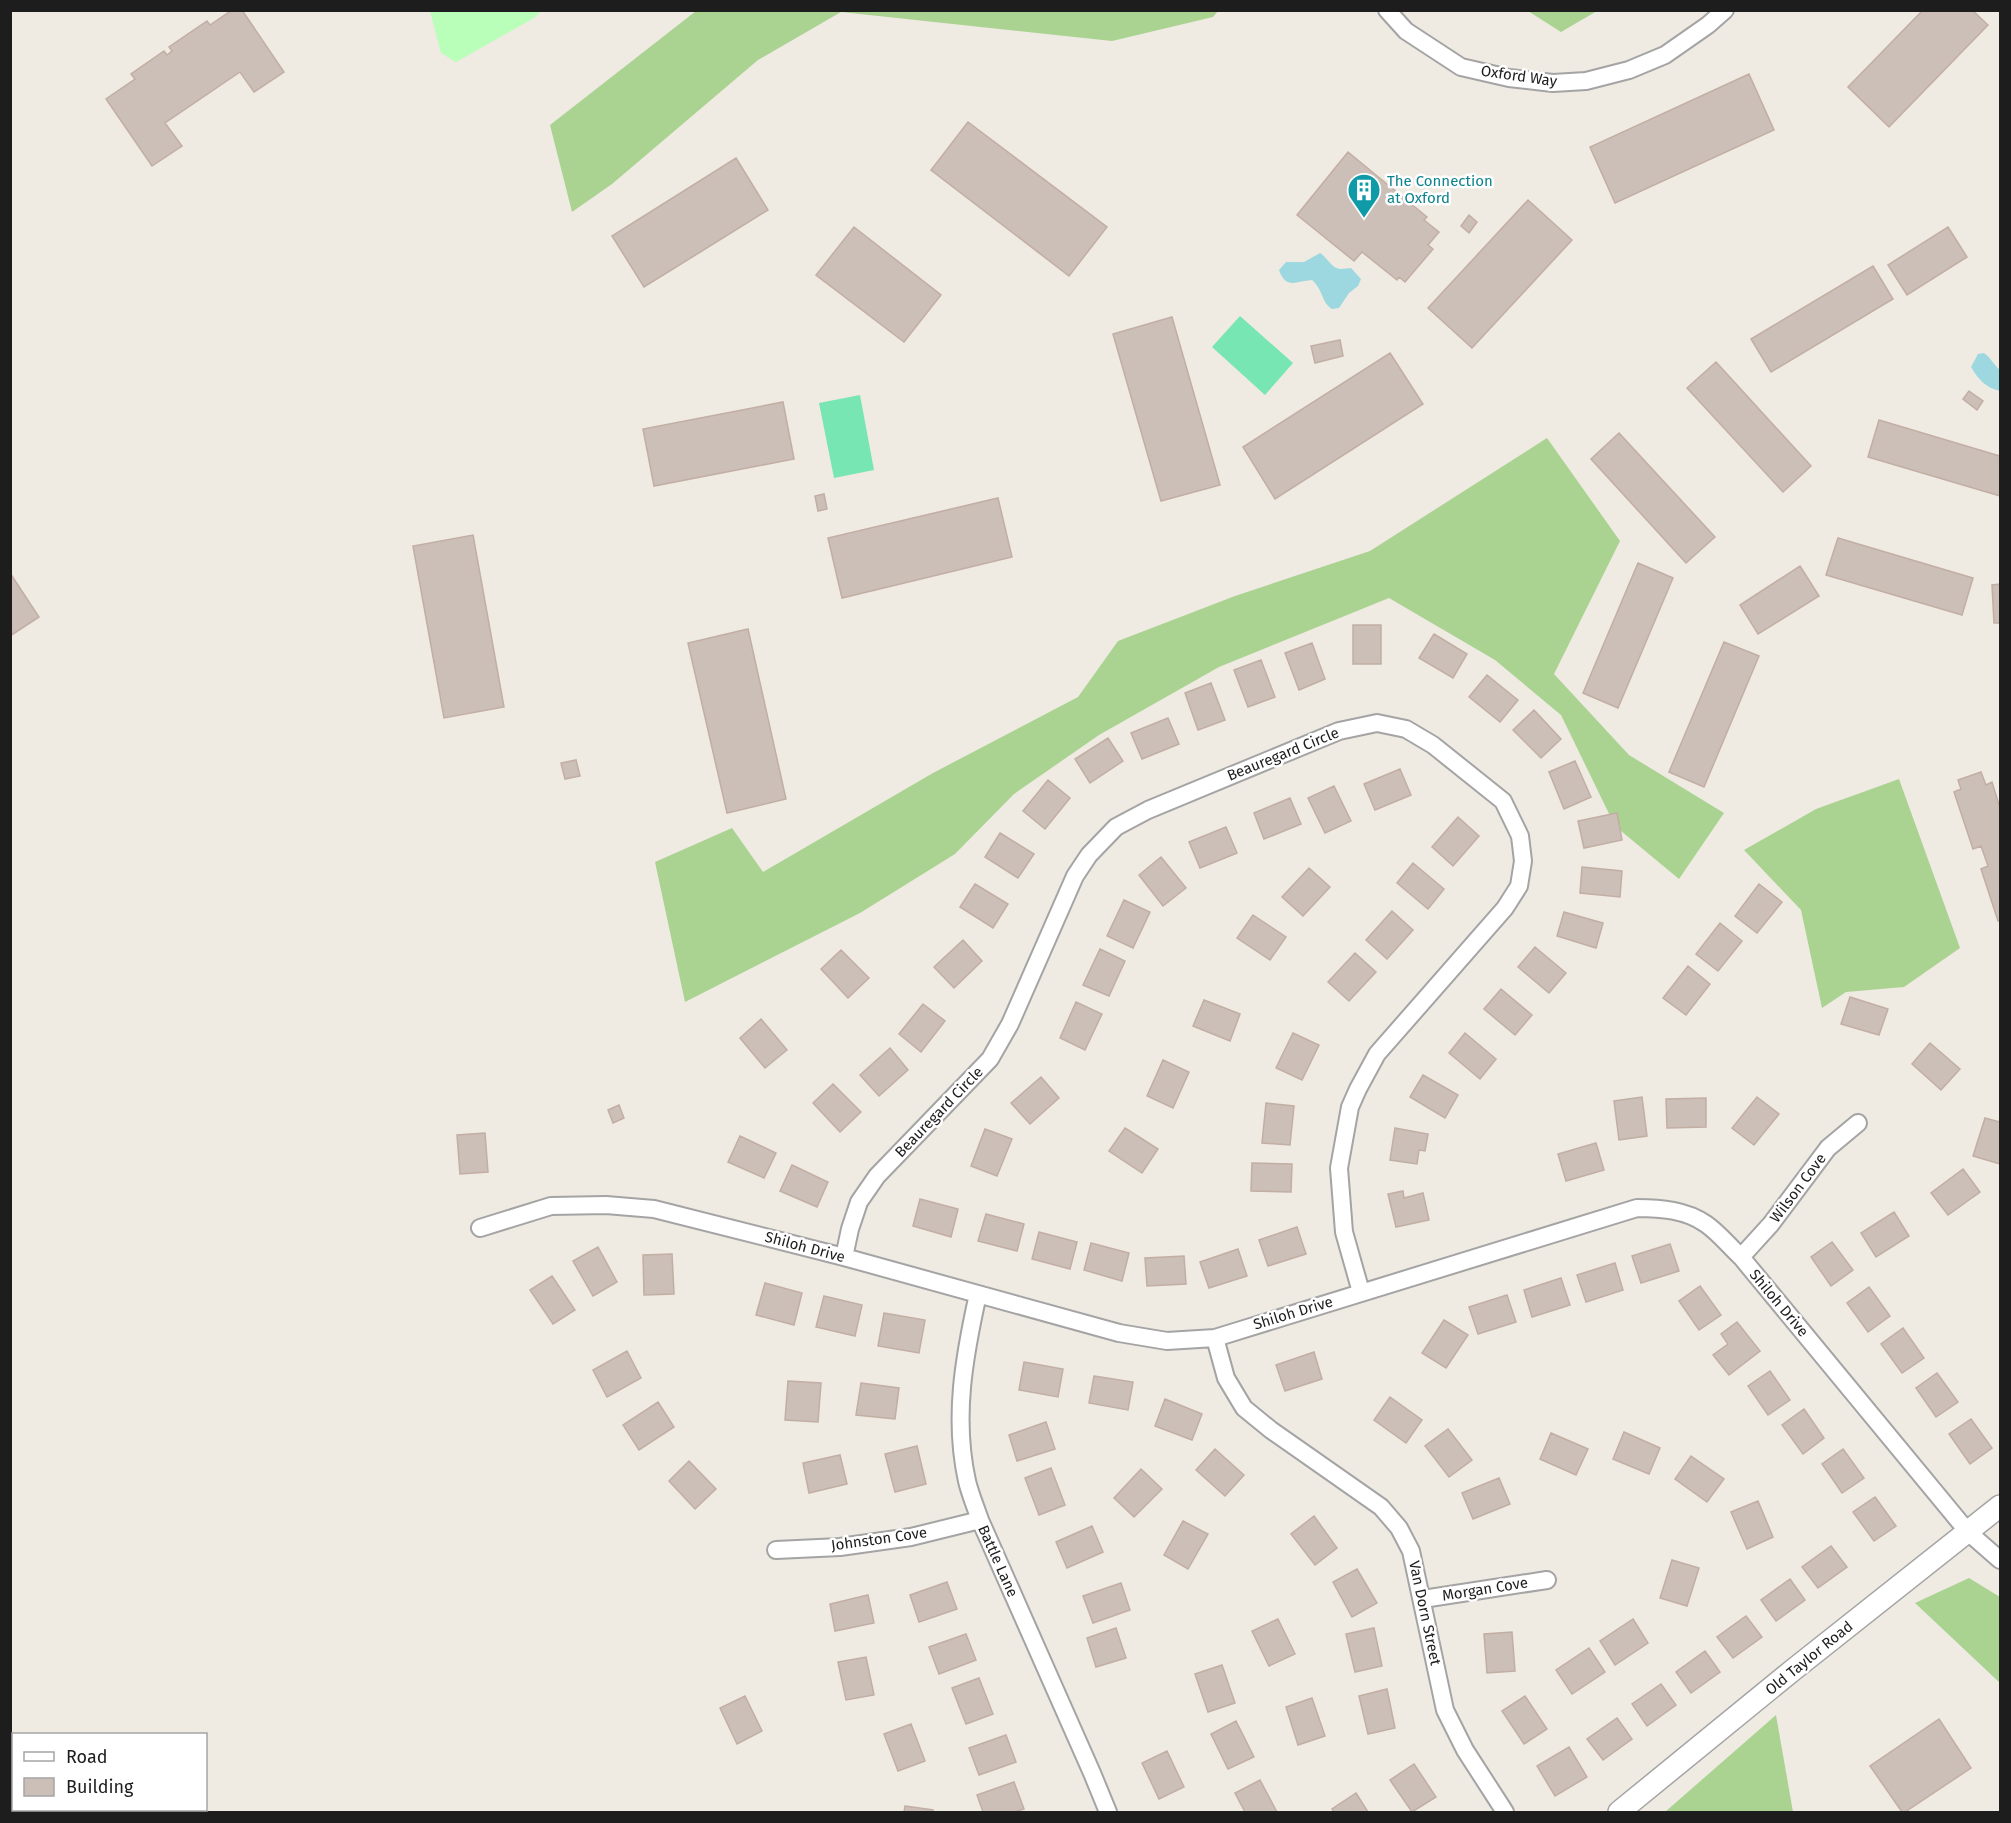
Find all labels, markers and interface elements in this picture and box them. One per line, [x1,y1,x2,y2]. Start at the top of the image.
street label: Oxford Way [1480,62,1559,90]
building icon: The Connection at Oxford [1346,172,1382,219]
place label: The Connection at Oxford [1387,172,1493,207]
street label: Beauregard Circle [1224,723,1342,785]
street label: Beauregard Circle [891,1063,987,1161]
street label: Wilson Cove [1766,1150,1830,1226]
street label: Shiloh Drive [763,1228,847,1266]
street label: Shiloh Drive [1746,1266,1812,1340]
street label: Shiloh Drive [1251,1292,1335,1334]
street label: Battle Lane [974,1522,1022,1600]
street label: Johnston Cove [830,1523,928,1555]
street label: Van Dorn Street [1405,1559,1445,1667]
street label: Morgan Cove [1441,1573,1529,1605]
street label: Old Taylor Road [1762,1617,1856,1699]
legend [12,1733,207,1811]
text: Road [66,1746,108,1768]
text: Building [66,1776,134,1798]

